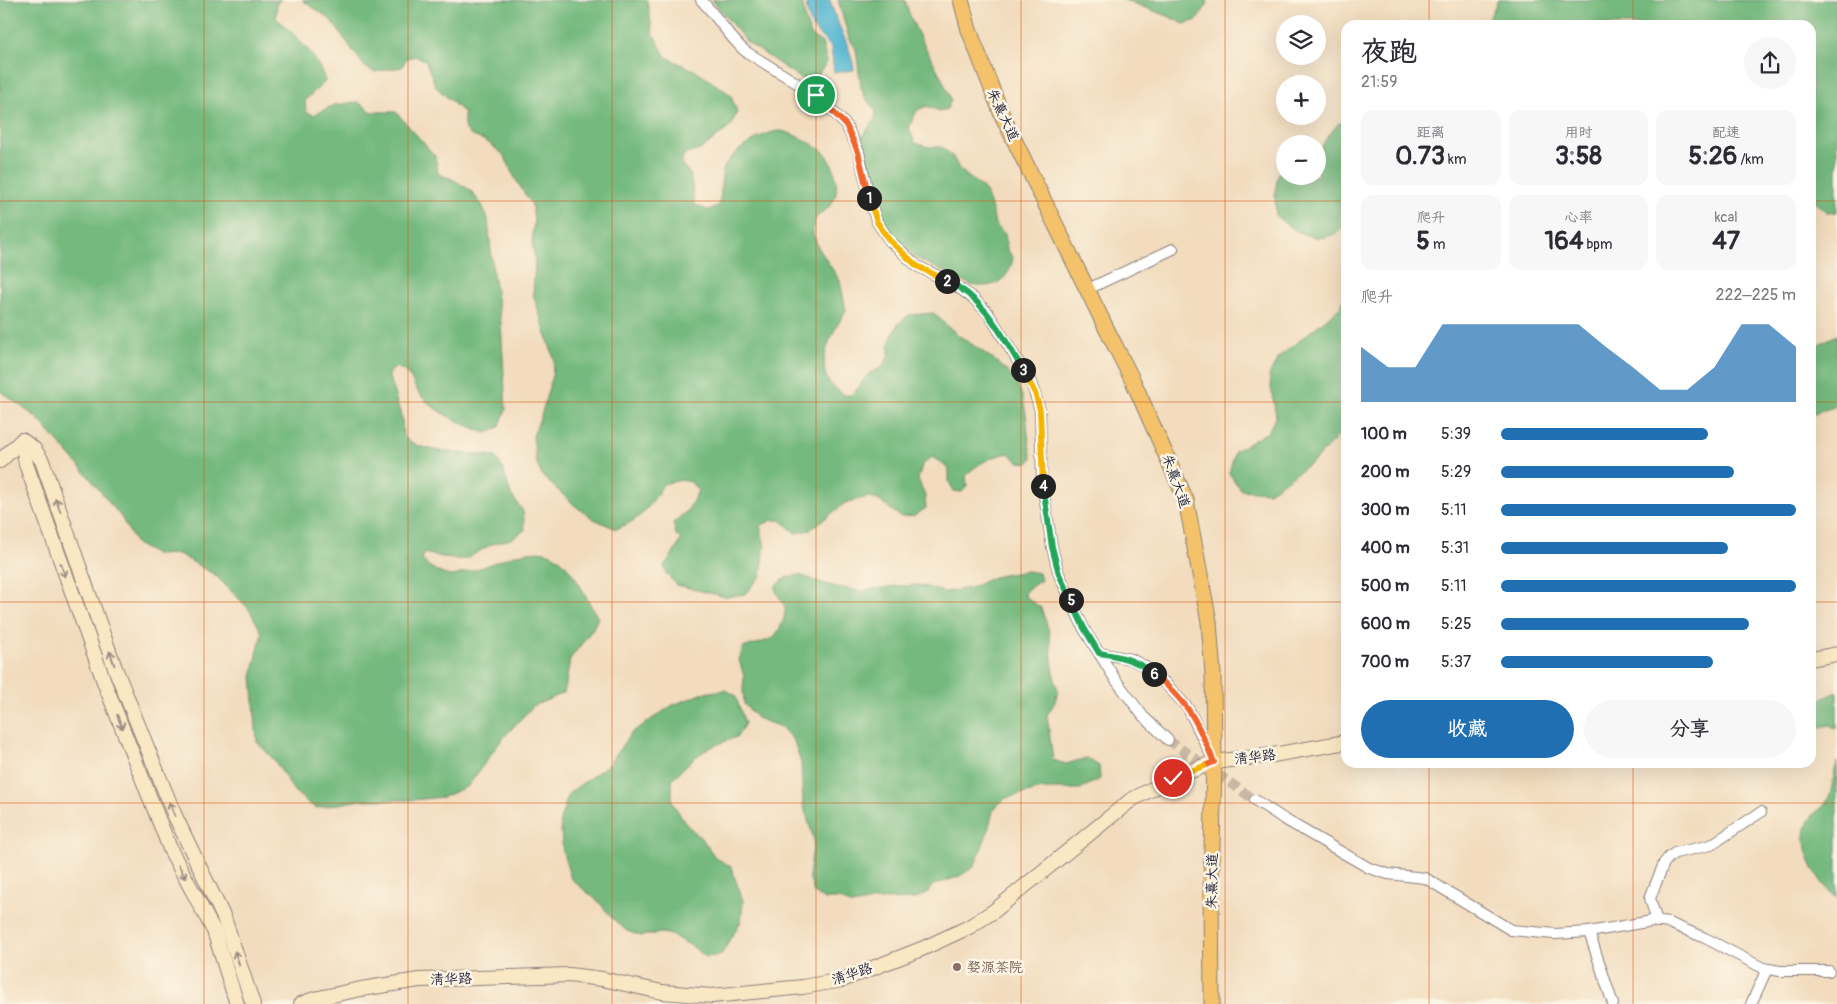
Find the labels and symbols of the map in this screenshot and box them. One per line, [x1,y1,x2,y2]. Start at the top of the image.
pin [795,74,837,116]
street label: 朱熹大道 [983,86,1023,144]
pin: 1 [856,186,882,210]
pin: 2 [934,268,960,294]
pin: 3 [1010,358,1036,382]
street label: 朱熹大道 [1158,452,1194,510]
pin: 4 [1030,474,1056,498]
one-way arrow [53,498,62,513]
one-way arrow [59,561,68,577]
pin: 5 [1058,588,1084,612]
one-way arrow [107,651,116,667]
pin: 6 [1142,662,1166,686]
one-way arrow [115,714,125,729]
street label: 清华路 [1233,746,1277,768]
pin [1152,757,1194,799]
one-way arrow [167,802,177,817]
street label: 朱熹大道 [1203,853,1221,909]
one-way arrow [178,864,187,879]
one-way arrow [232,950,242,966]
street label: 清华路 [829,959,875,989]
place label: 婺源茶院 [967,959,1023,976]
marker: 婺源茶院 [951,961,963,973]
street label: 清华路 [430,970,472,988]

